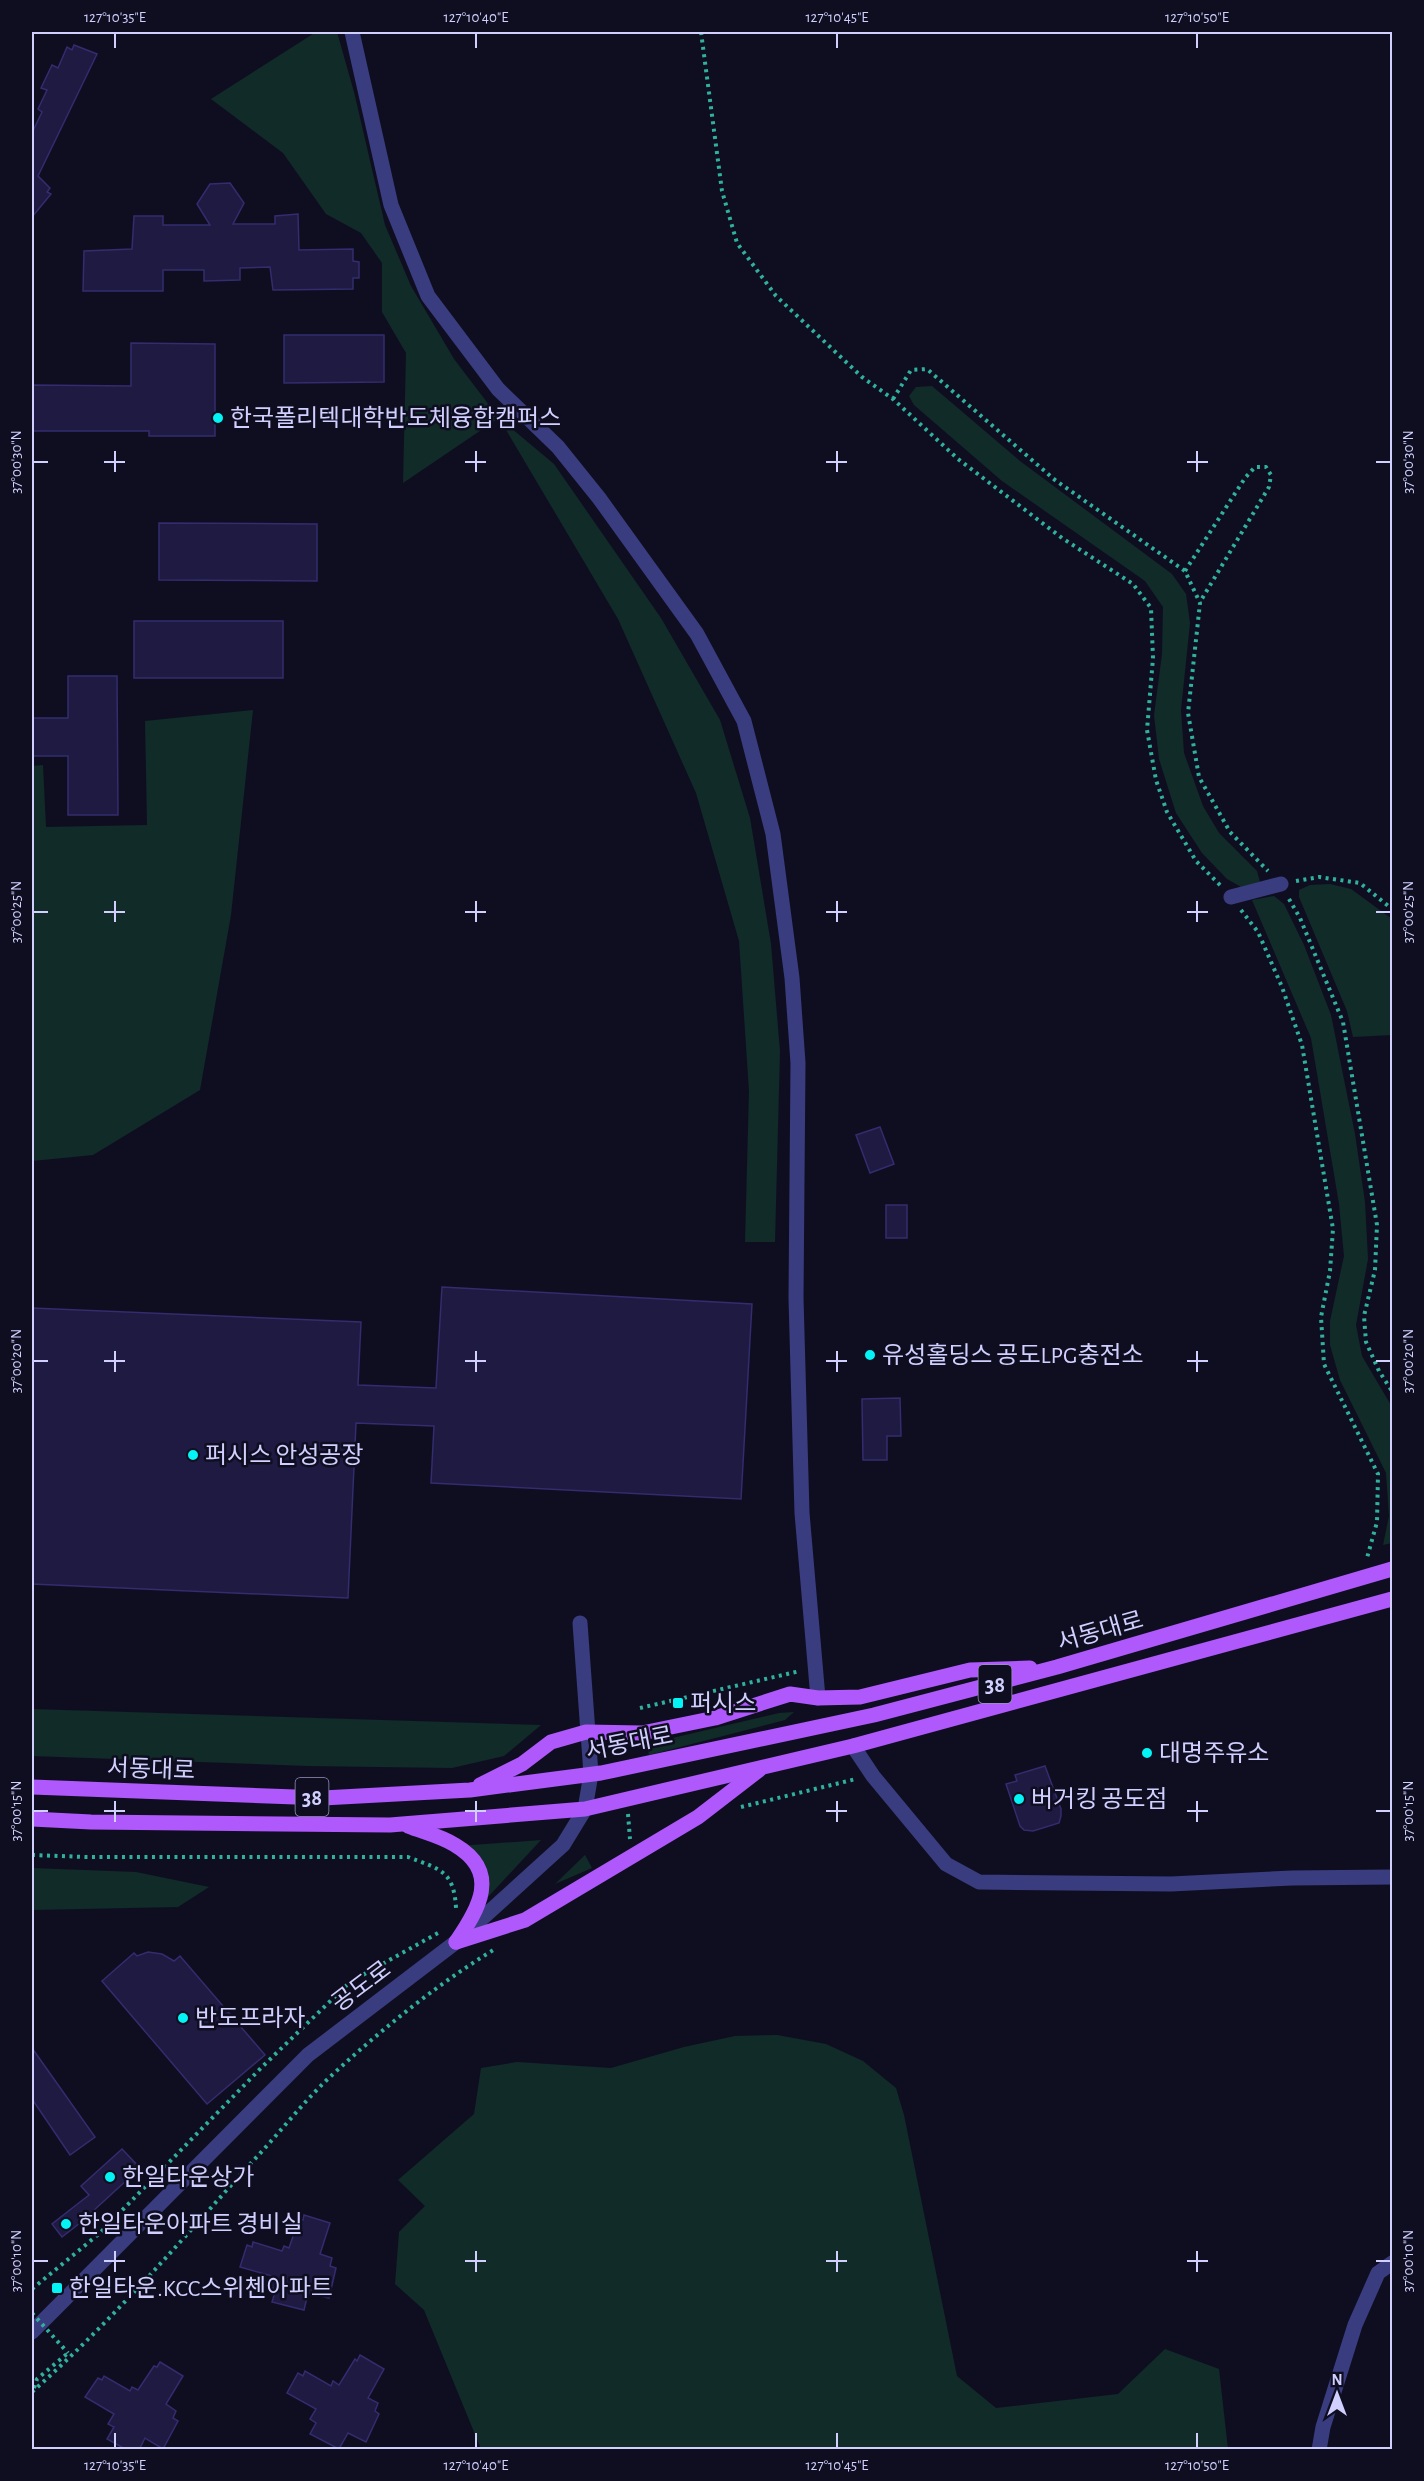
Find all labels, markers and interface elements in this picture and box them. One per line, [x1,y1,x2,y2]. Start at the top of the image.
text: 127°10'35"E [84,10,146,25]
text: 127°10'40"E [444,10,508,25]
text: 127°10'45"E [805,10,869,25]
text: 127°10'50"E [1165,10,1229,25]
place label: 한국폴리텍대학반도체융합캠퍼스 [230,405,561,431]
marker: 한국폴리텍대학반도체융합캠퍼스 [211,411,225,425]
text: 37°00'30"N [9,430,24,494]
text: 37°00'30"N [1401,430,1416,494]
text: 37°00'25"N [9,881,24,943]
text: 37°00'25"N [1401,881,1416,943]
text: 37°00'20"N [9,1329,24,1393]
text: 37°00'20"N [1401,1329,1416,1393]
place label: 유성홀딩스 공도LPG충전소 [882,1342,1144,1368]
marker: 유성홀딩스 공도LPG충전소 [863,1348,877,1362]
place label: 퍼시스 안성공장 [205,1442,364,1468]
marker: 퍼시스 안성공장 [186,1448,200,1462]
street label: 서동대로 [1054,1607,1146,1656]
road number: 38 [978,1665,1012,1703]
place label: 퍼시스 [690,1691,756,1716]
marker: 퍼시스 [671,1696,685,1710]
street label: 서동대로 [583,1723,675,1764]
place label: 대명주유소 [1159,1740,1269,1766]
marker: 대명주유소 [1140,1746,1154,1760]
street label: 서동대로 [106,1755,196,1784]
road number: 38 [296,1778,328,1816]
text: 37°00'15"N [9,1780,24,1842]
text: 37°00'15"N [1401,1780,1416,1842]
place label: 버거킹 공도점 [1031,1786,1167,1812]
marker: 버거킹 공도점 [1012,1792,1026,1806]
street label: 공도로 [328,1957,395,2016]
place label: 반도프라자 [195,2006,305,2031]
marker: 반도프라자 [176,2011,190,2025]
place label: 한일타운상가 [122,2165,254,2190]
marker: 한일타운상가 [103,2170,117,2184]
place label: 한일타운아파트 경비실 [78,2212,303,2237]
marker: 한일타운아파트 경비실 [59,2217,73,2231]
text: 37°00'10"N [9,2230,24,2292]
text: 37°00'10"N [1401,2230,1416,2292]
place label: 한일타운.KCC스위첸아파트 [69,2276,333,2301]
marker: 한일타운.KCC스위첸아파트 [50,2281,64,2295]
north arrow [1307,2364,1367,2424]
text: N [1331,2372,1343,2388]
text: 127°10'35"E [84,2458,146,2473]
text: 127°10'40"E [444,2458,508,2473]
text: 127°10'45"E [805,2458,869,2473]
text: 127°10'50"E [1165,2458,1229,2473]

